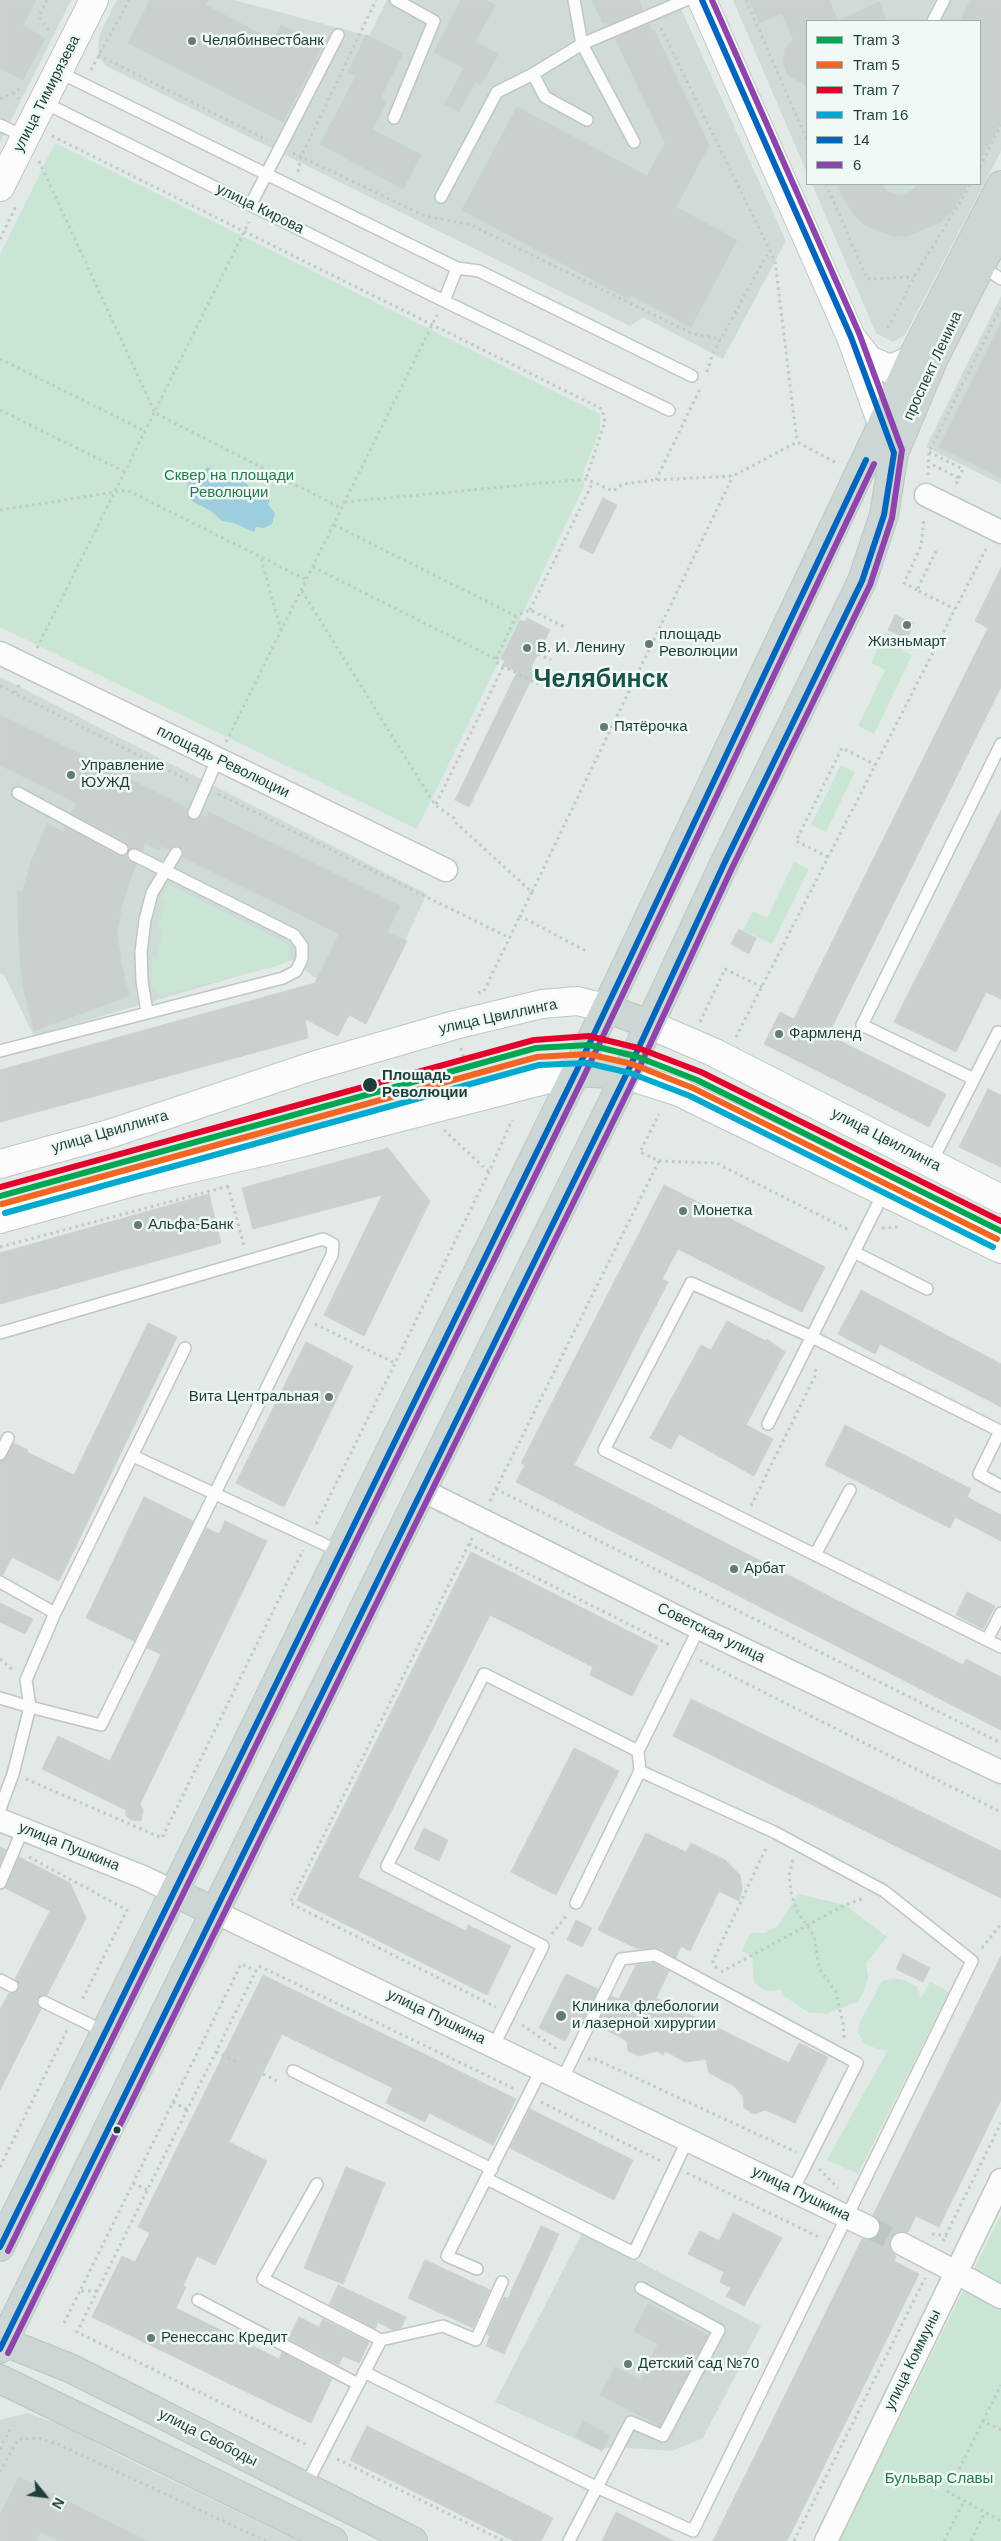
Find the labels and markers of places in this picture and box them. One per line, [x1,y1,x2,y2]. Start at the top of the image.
place label: Челябинвестбанк [202,32,324,50]
marker: Челябинвестбанк [186,35,198,47]
marker: Жизньмарт [901,619,913,631]
place label: площадь Революции [659,626,738,661]
place label: Жизньмарт [868,633,946,651]
marker: площадь Революции [643,638,655,650]
place label: В. И. Ленину [537,639,625,657]
marker: В. И. Ленину [521,642,533,654]
place label: Пятёрочка [614,718,688,736]
marker: Пятёрочка [598,721,610,733]
place label: Управление ЮУЖД [81,757,164,792]
marker: Управление ЮУЖД [65,769,77,781]
place label: Фармленд [789,1025,862,1043]
marker: Фармленд [773,1028,785,1040]
place label: Площадь Революции [382,1067,468,1102]
marker: Площадь Революции [361,1076,379,1094]
place label: Монетка [693,1202,752,1220]
marker: Монетка [677,1205,689,1217]
place label: Альфа-Банк [148,1216,233,1234]
marker: Альфа-Банк [132,1219,144,1231]
place label: Вита Центральная [189,1388,319,1406]
marker: Вита Центральная [323,1391,335,1403]
place label: Арбат [744,1560,785,1578]
marker: Арбат [728,1563,740,1575]
place label: Клиника флебологии и лазерной хирургии [572,1998,719,2033]
marker: Клиника флебологии и лазерной хирургии [554,2009,568,2023]
unlabelled marker [112,2125,122,2135]
place label: Ренессанс Кредит [161,2329,288,2347]
marker: Ренессанс Кредит [145,2332,157,2344]
place label: Детский сад №70 [638,2355,759,2373]
marker: Детский сад №70 [622,2358,634,2370]

